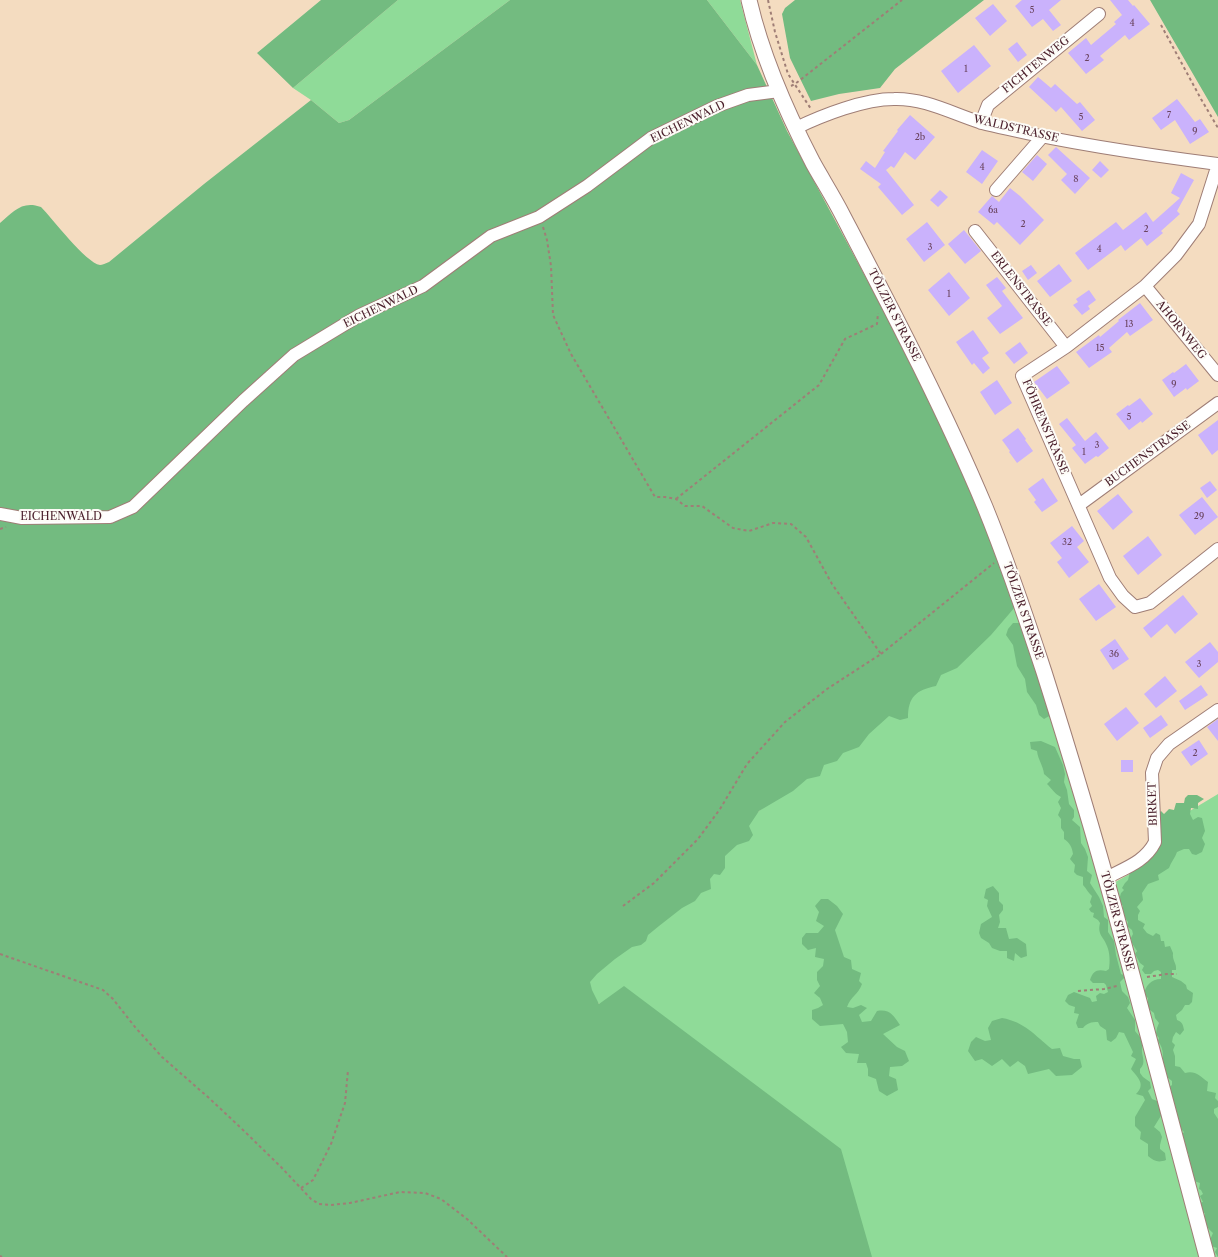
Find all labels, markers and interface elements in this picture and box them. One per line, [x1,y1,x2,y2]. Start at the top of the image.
house number: 5 [1030,5,1034,15]
house number: 4 [1129,18,1135,28]
street label: FICHTENWEG [1000,34,1072,96]
house number: 2 [1084,53,1090,63]
house number: 1 [964,64,968,74]
street label: EICHENWALD [648,98,728,146]
house number: 7 [1167,110,1171,120]
house number: 5 [1079,112,1083,122]
street label: WALDSTRASSE [972,113,1060,145]
house number: 9 [1192,126,1198,136]
house number: 2b [915,132,925,142]
house number: 4 [979,162,985,172]
house number: 8 [1073,174,1079,184]
house number: 6a [988,205,998,215]
house number: 2 [1020,219,1026,229]
house number: 2 [1143,224,1149,234]
house number: 3 [928,242,932,252]
house number: 4 [1096,244,1102,254]
street label: ERLENSTRASSE [988,249,1054,329]
street label: TÖLZER STRASSE [865,266,923,364]
street label: EICHENWALD [341,283,421,331]
house number: 1 [947,289,951,299]
street label: AHORNWEG [1153,298,1209,362]
house number: 13 [1125,319,1133,329]
house number: 15 [1096,343,1104,353]
street label: FÖHRENSTRASSE [1019,377,1071,477]
house number: 9 [1171,379,1177,389]
house number: 5 [1127,412,1131,422]
street label: BUCHENSTRASSE [1103,419,1193,489]
house number: 3 [1095,440,1099,450]
house number: 1 [1082,447,1086,457]
street label: EICHENWALD [20,510,102,524]
house number: 29 [1194,511,1204,521]
house number: 32 [1062,537,1072,547]
street label: TÖLZER STRASSE [1000,561,1046,661]
house number: 36 [1109,649,1119,659]
house number: 3 [1197,659,1201,669]
house number: 2 [1192,748,1198,758]
street label: BIRKET [1146,782,1160,826]
street label: TÖLZER STRASSE [1097,870,1137,972]

